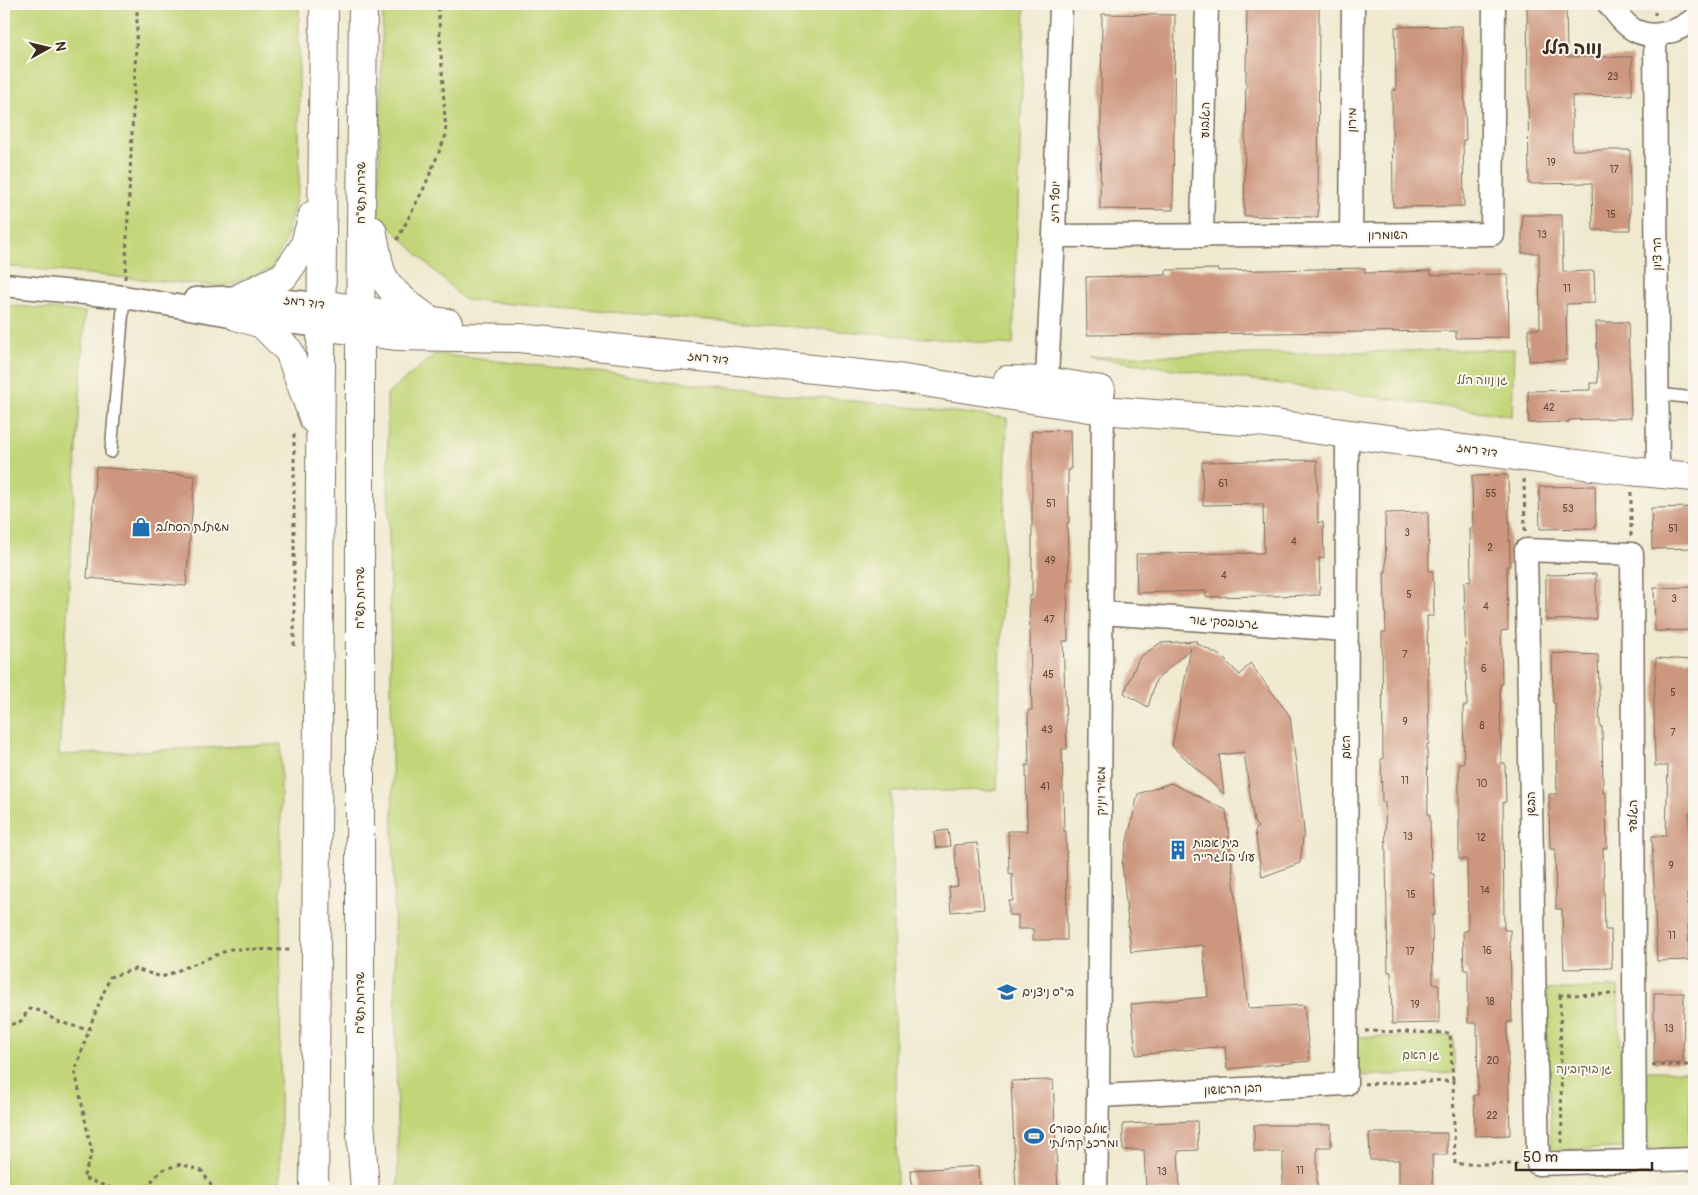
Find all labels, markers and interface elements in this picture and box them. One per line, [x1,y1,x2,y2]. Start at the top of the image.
north arrow [22,22,72,72]
district label: נווה הלל [1542,37,1602,60]
text: N [51,40,69,52]
house number: 23 [1608,71,1619,83]
street label: הגלבוע [1198,102,1213,138]
street label: מירון [1345,107,1360,133]
house number: 19 [1546,157,1556,169]
street label: שדרות תש"ח [354,161,369,224]
house number: 17 [1609,164,1619,176]
street label: יוסף רויז [1047,181,1064,223]
house number: 15 [1606,209,1616,221]
street label: השומרון [1368,228,1408,243]
house number: 13 [1537,229,1547,241]
street label: הר ציון [1650,237,1665,271]
house number: 11 [1563,283,1571,295]
street label: דוד רמז [282,293,325,312]
street label: דוד רמז [687,349,729,368]
park label: גן נווה הלל [1456,373,1508,388]
house number: 42 [1543,402,1555,414]
street label: דוד רמז [1455,440,1499,461]
house number: 61 [1218,478,1228,490]
house number: 55 [1486,488,1496,500]
house number: 51 [1046,498,1056,510]
house number: 53 [1563,503,1574,515]
shop icon: משתלת הסחלב [130,516,152,538]
place label: משתלת הסחלב [156,520,229,535]
house number: 51 [1668,523,1678,535]
house number: 3 [1404,527,1410,539]
house number: 4 [1291,536,1297,548]
house number: 2 [1487,542,1493,554]
house number: 49 [1045,555,1055,567]
street label: שדרות תש"ח [353,566,368,629]
house number: 4 [1221,570,1227,582]
house number: 5 [1406,589,1412,601]
house number: 3 [1671,593,1677,605]
house number: 4 [1483,601,1489,613]
street label: גרזובסקי גור [1189,613,1259,632]
house number: 47 [1043,614,1055,626]
house number: 7 [1402,649,1408,661]
house number: 6 [1481,663,1487,675]
house number: 45 [1042,669,1054,681]
house number: 5 [1670,687,1676,699]
house number: 9 [1402,716,1408,728]
house number: 8 [1479,720,1485,732]
house number: 43 [1041,724,1053,736]
house number: 7 [1670,727,1676,739]
street label: האם [1339,735,1354,759]
street label: מאיר ויניק [1094,766,1109,816]
house number: 11 [1401,775,1409,787]
house number: 10 [1477,778,1488,790]
house number: 41 [1040,781,1050,793]
street label: הבשן [1524,791,1539,817]
street label: הגלעד [1626,800,1641,832]
house number: 13 [1403,831,1413,843]
house number: 12 [1476,832,1486,844]
place label: בית אבות עולי בולגרייה [1192,836,1255,865]
building icon: בית אבות עולי בולגרייה [1167,839,1189,861]
house number: 9 [1668,860,1674,872]
house number: 14 [1480,885,1490,897]
house number: 15 [1406,889,1416,901]
house number: 11 [1668,930,1676,942]
house number: 16 [1482,945,1492,957]
house number: 17 [1405,946,1415,958]
street label: שדרות תש"ח [353,971,368,1034]
school or university icon: בי"ס ניצנים [996,981,1018,1003]
place label: בי"ס ניצנים [1022,985,1074,1000]
house number: 18 [1486,996,1494,1008]
house number: 19 [1410,999,1420,1011]
house number: 13 [1664,1023,1674,1035]
park label: גן האם [1402,1048,1440,1063]
house number: 20 [1487,1055,1499,1067]
park label: גן בוקובינה [1556,1062,1613,1077]
street label: הבן הראשון [1204,1080,1263,1099]
house number: 22 [1486,1110,1498,1122]
place label: אולם ספורט ומרכז קהילתי [1049,1122,1118,1151]
sports icon: אולם ספורט ומרכז קהילתי [1023,1125,1045,1147]
scale bar [1516,1140,1652,1172]
text: 50 m [1523,1148,1558,1167]
house number: 11 [1296,1165,1304,1177]
house number: 13 [1157,1166,1167,1178]

